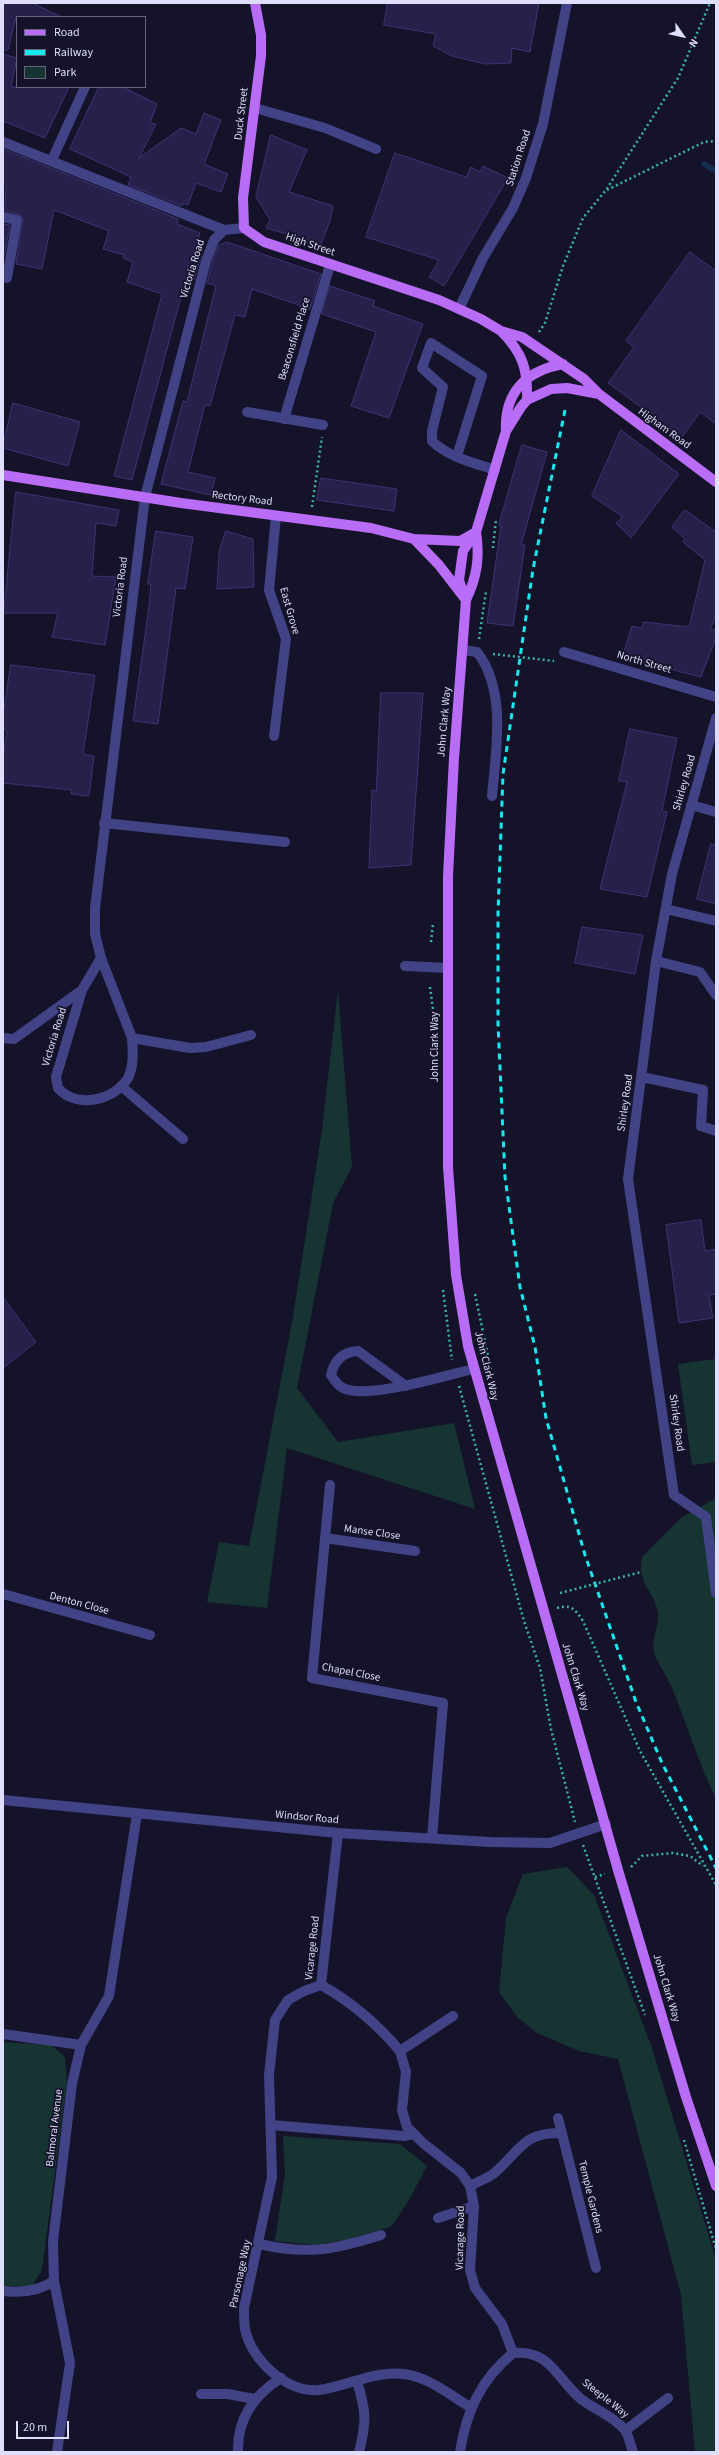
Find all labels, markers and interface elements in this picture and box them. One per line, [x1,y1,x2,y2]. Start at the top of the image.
legend [16,16,146,88]
north arrow [663,16,703,56]
text: Road [54,24,80,41]
text: N [685,36,702,50]
text: Railway [54,44,93,61]
text: Park [54,64,76,81]
street label: Duck Street [232,87,252,141]
street label: Station Road [504,128,534,188]
street label: High Street [284,230,336,260]
street label: Victoria Road [178,238,208,300]
street label: Beaconsfield Place [276,296,314,382]
street label: Higham Road [635,405,693,453]
street label: Rectory Road [211,489,273,509]
street label: Victoria Road [111,556,131,618]
street label: East Grove [276,586,302,636]
street label: North Street [615,649,673,677]
street label: John Clark Way [435,686,455,758]
street label: Shirley Road [671,753,699,813]
street label: Victoria Road [40,1006,70,1068]
street label: John Clark Way [429,1012,443,1082]
street label: Shirley Road [615,1074,637,1132]
street label: John Clark Way [471,1330,501,1402]
street label: Shirley Road [665,1394,687,1452]
street label: Manse Close [343,1523,401,1543]
street label: Denton Close [48,1590,110,1618]
street label: John Clark Way [558,1641,592,1713]
street label: Chapel Close [321,1661,381,1685]
street label: Windsor Road [275,1809,339,1827]
street label: Vicarage Road [303,1915,323,1981]
street label: John Clark Way [649,1952,683,2024]
street label: Balmoral Avenue [44,2089,66,2167]
street label: Temple Gardens [575,2159,605,2235]
street label: Vicarage Road [454,2206,468,2270]
street label: Parsonage Way [227,2239,255,2309]
street label: Steeple Way [579,2377,631,2421]
scale bar [18,2413,71,2439]
text: 20 m [23,2419,47,2436]

